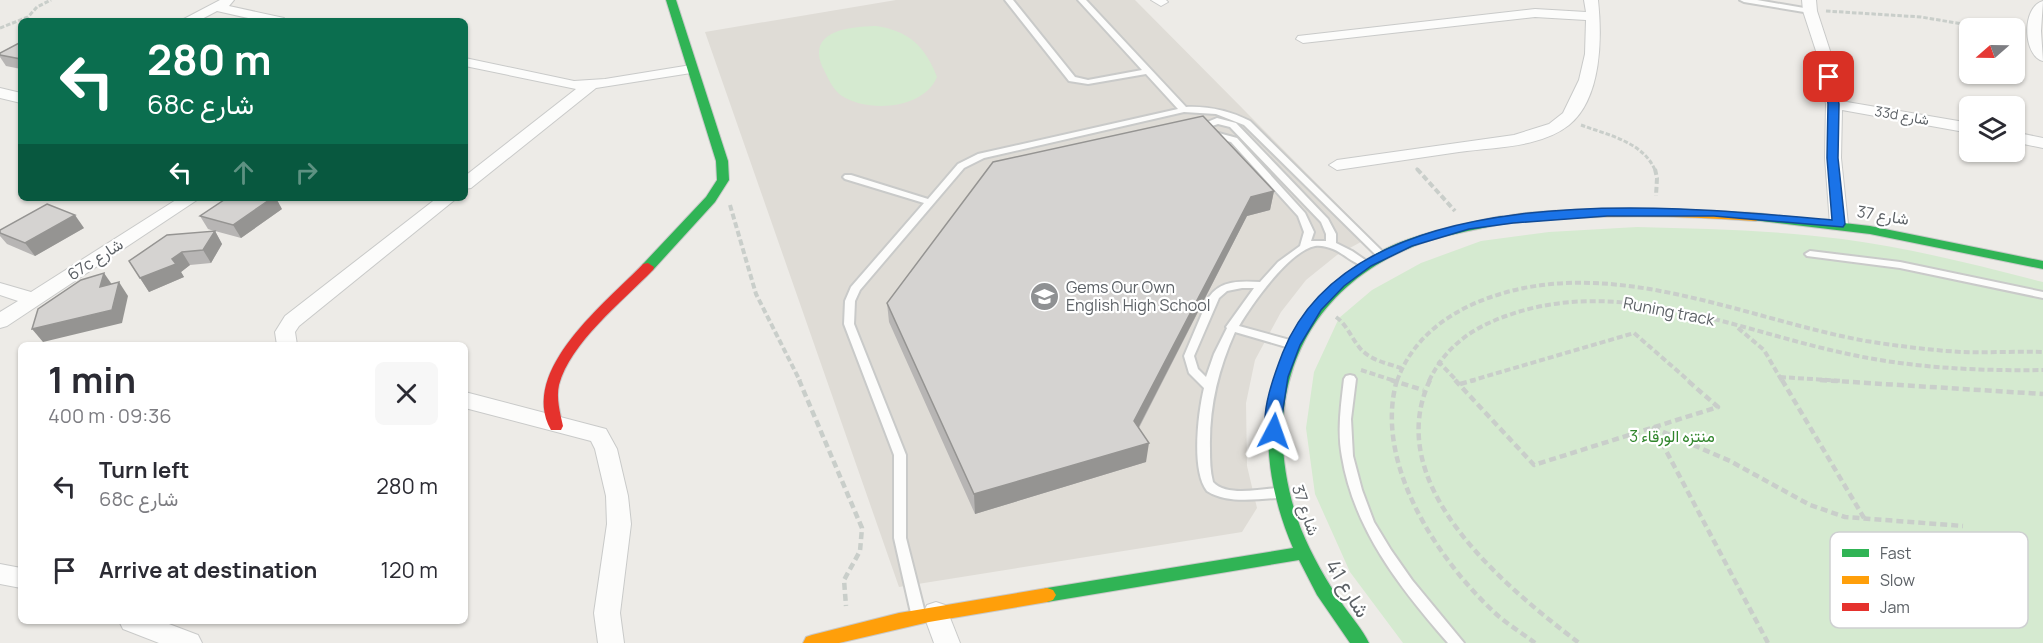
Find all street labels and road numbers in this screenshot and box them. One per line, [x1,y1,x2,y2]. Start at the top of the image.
street label: 33d شارع [1873,101,1931,131]
street label: شارع 37 [1855,200,1911,231]
street label: 67c شارع [63,233,128,286]
street label: Runing track [1621,291,1718,331]
street label: شارع 37 [1286,482,1325,539]
street label: شارع 41 [1319,554,1376,623]

